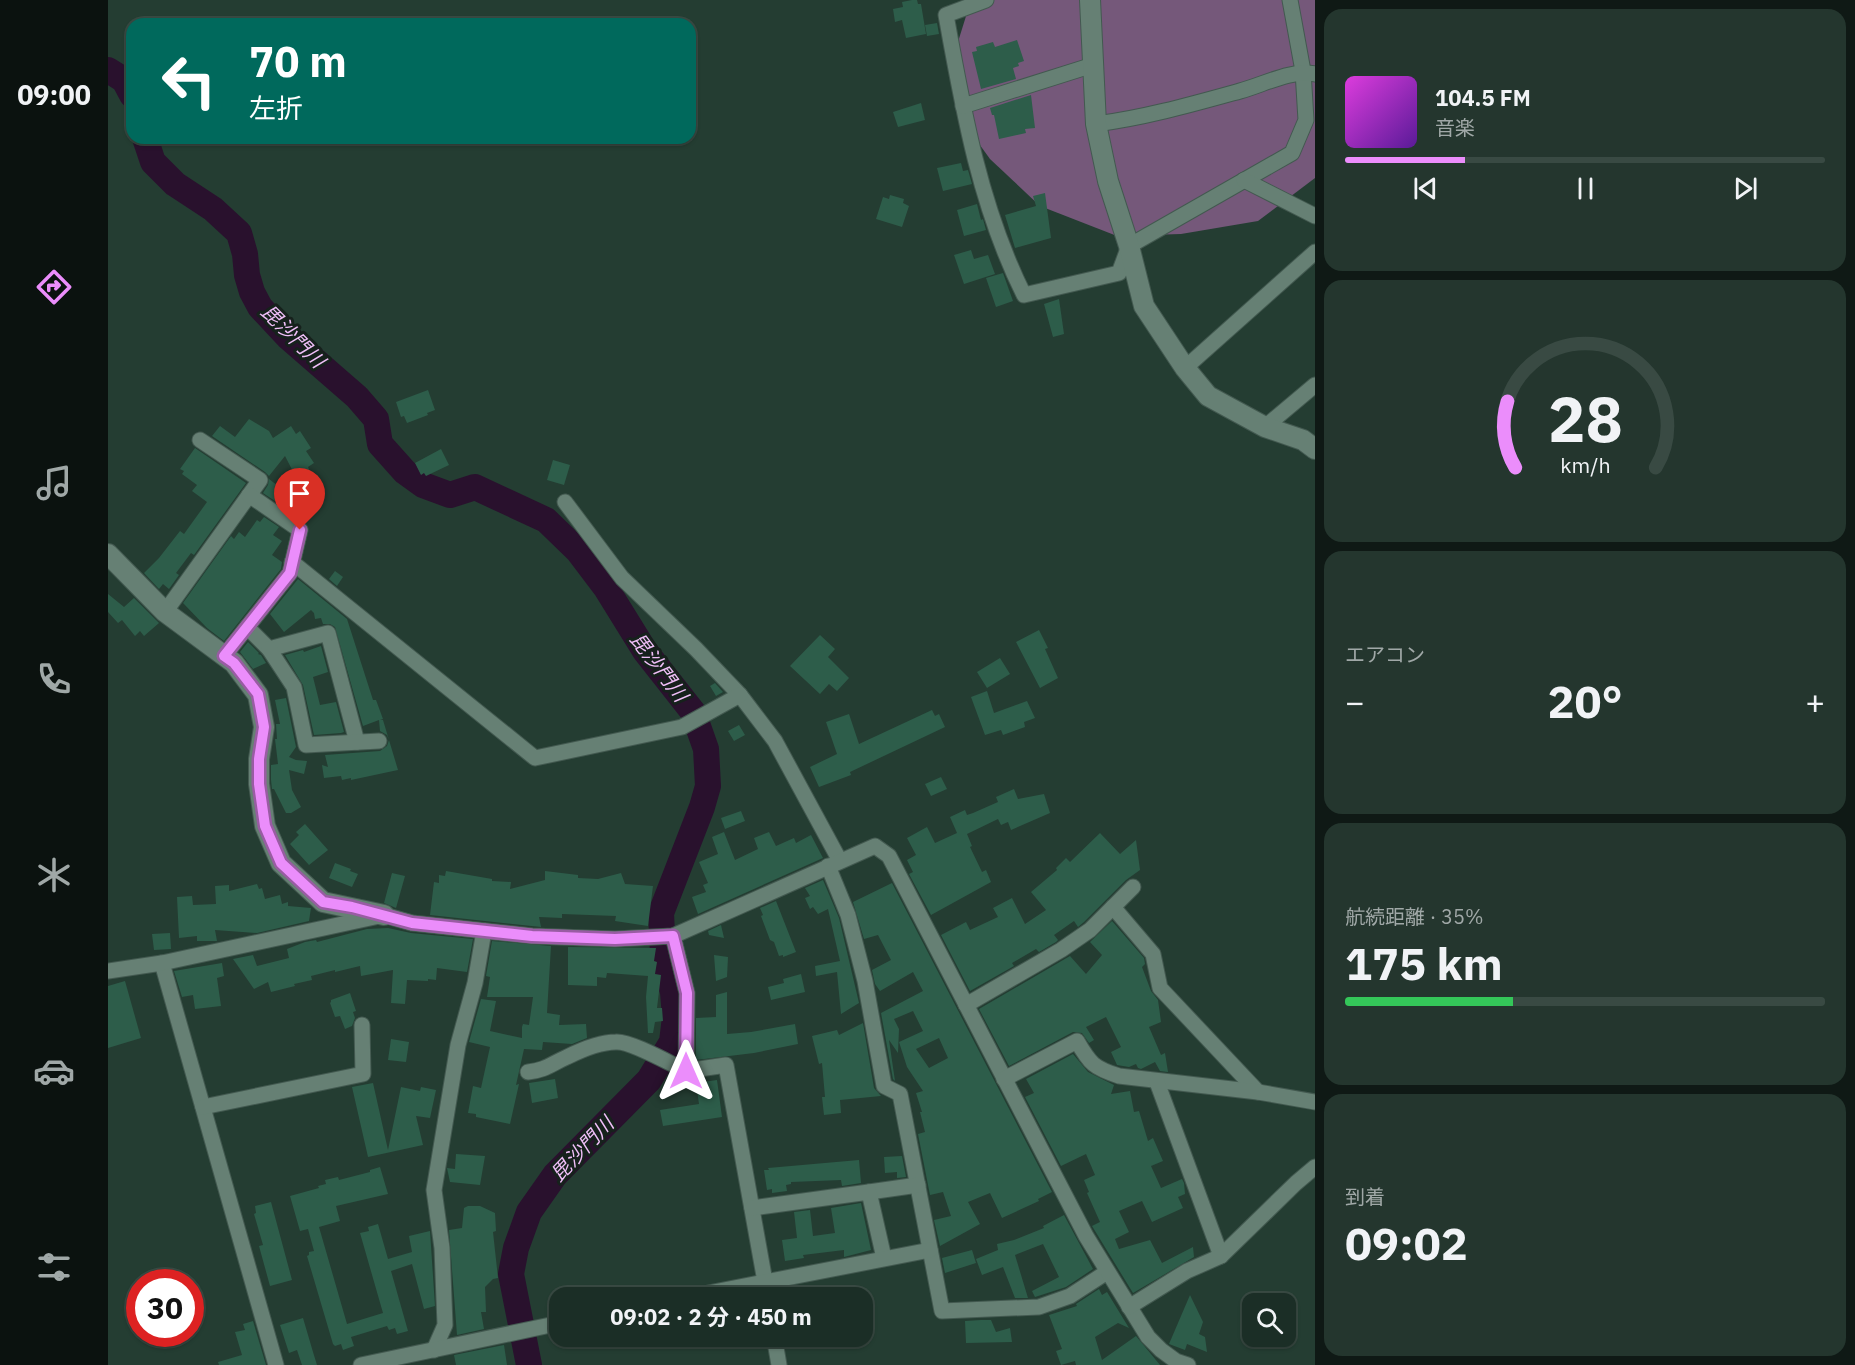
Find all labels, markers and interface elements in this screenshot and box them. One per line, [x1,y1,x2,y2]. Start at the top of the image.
text: 70 m [249,34,347,89]
icon: left [150,42,228,120]
text: 09:00 [17,77,91,112]
text: 104.5 FM [1435,83,1531,112]
text: 左折 [249,90,303,125]
text: 音楽 [1435,114,1475,141]
icon: previous [1409,172,1442,205]
icon: pause [1569,172,1602,205]
icon: next [1729,172,1762,205]
icon: directions [33,266,75,308]
water label: 毘沙門川 [256,298,333,375]
text: 28 [1548,378,1622,459]
text: km/h [1560,452,1610,480]
icon: music [33,462,75,504]
pin [274,468,325,530]
icon: arrive [283,477,316,510]
water label: 毘沙門川 [625,627,695,708]
text: エアコン [1345,641,1425,668]
icon: phone [33,658,75,700]
text: 20° [1547,672,1623,730]
text: − [1345,680,1365,723]
text: + [1805,680,1825,723]
icon: climate [33,854,75,896]
text: 航続距離 · 35% [1345,903,1484,930]
text: 175 km [1345,934,1503,992]
position arrow [654,1039,718,1103]
icon: car [33,1050,75,1092]
water label: 毘沙門川 [544,1109,621,1187]
text: 到着 [1345,1183,1385,1210]
text: 09:02 [1345,1214,1468,1272]
icon: filters [33,1246,75,1288]
speed limit sign: 30 [126,1269,204,1347]
map controls [1242,1293,1296,1347]
button: search [1242,1293,1296,1347]
text: 09:02 · 2 分 · 450 m [610,1302,812,1331]

